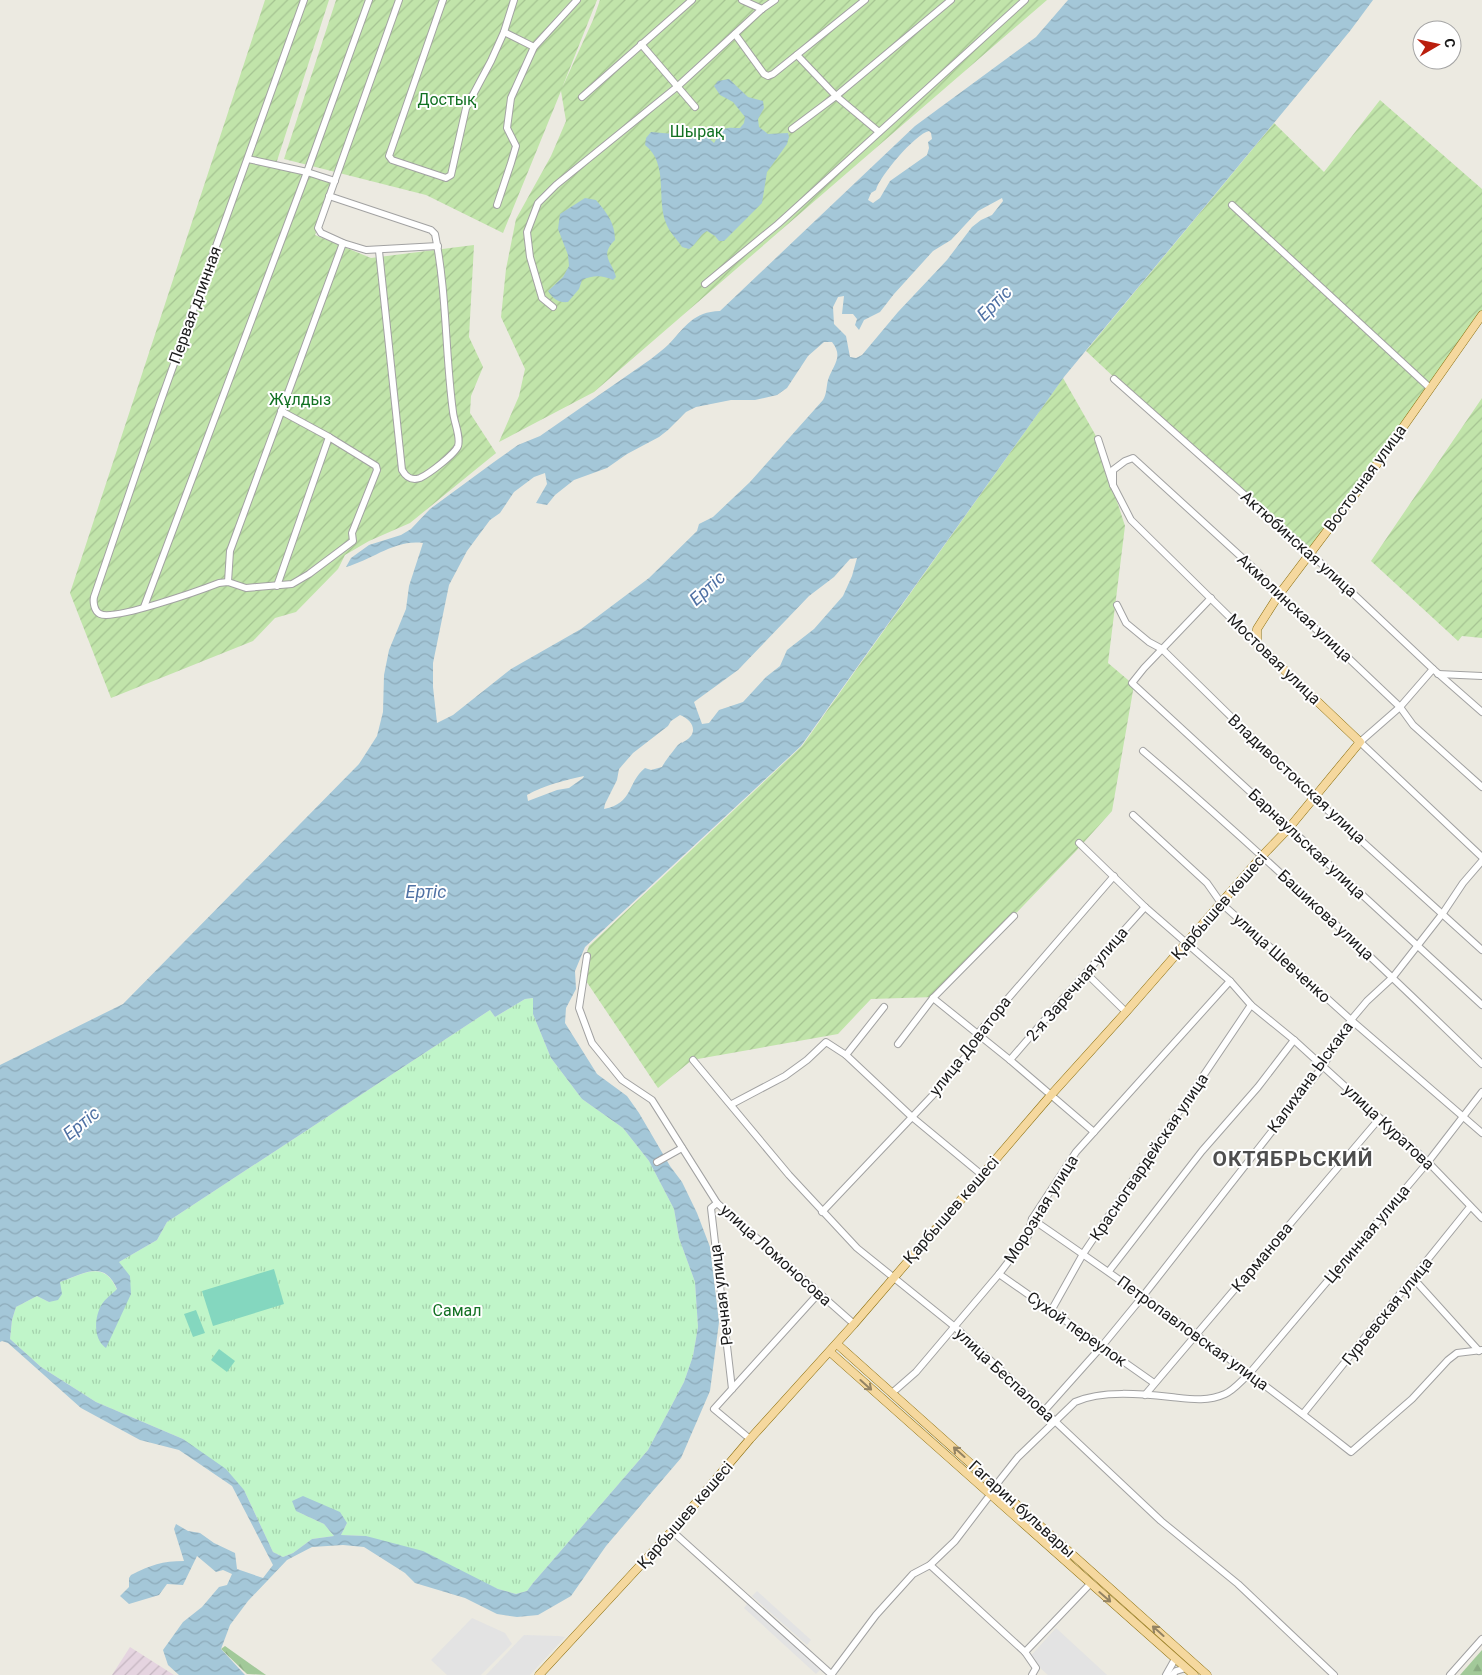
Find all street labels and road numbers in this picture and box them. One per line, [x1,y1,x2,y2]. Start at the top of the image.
street label: Первая длинная [165,244,225,366]
street label: Восточная улица [1320,421,1410,535]
street label: Актюбинская улица [1237,487,1361,601]
street label: Акмолинская улица [1234,550,1356,666]
street label: Мостовая улица [1223,610,1325,708]
street label: Владивостокская улица [1224,710,1370,848]
street label: Барнаульская улица [1245,785,1369,903]
street label: Қарбышев көшесі [1167,848,1271,964]
street label: Башикова улица [1274,866,1378,964]
street label: улица Шевченко [1229,909,1335,1007]
street label: 2-я Заречная улица [1022,923,1132,1045]
street label: улица Доватора [925,992,1015,1100]
street label: Калихана Ыскака [1263,1018,1357,1136]
street label: Красногвардейская улица [1086,1070,1212,1244]
street label: улица Куратова [1340,1080,1438,1174]
street label: Морозная улица [1000,1151,1082,1267]
street label: Қарбышев көшесі [899,1152,1003,1268]
street label: Целинная улица [1320,1181,1414,1287]
street label: улица Ломоносова [716,1200,836,1310]
street label: Карманова [1227,1218,1297,1296]
street label: Речная улица [705,1243,737,1347]
street label: Гурьевская улица [1338,1253,1436,1369]
street label: Петропавловская улица [1114,1272,1272,1394]
street label: Сухой переулок [1023,1288,1131,1371]
street label: улица Беспалова [951,1324,1059,1426]
street label: Гагарин бульвары [965,1456,1079,1562]
street label: Қарбышев көшесі [633,1457,737,1573]

